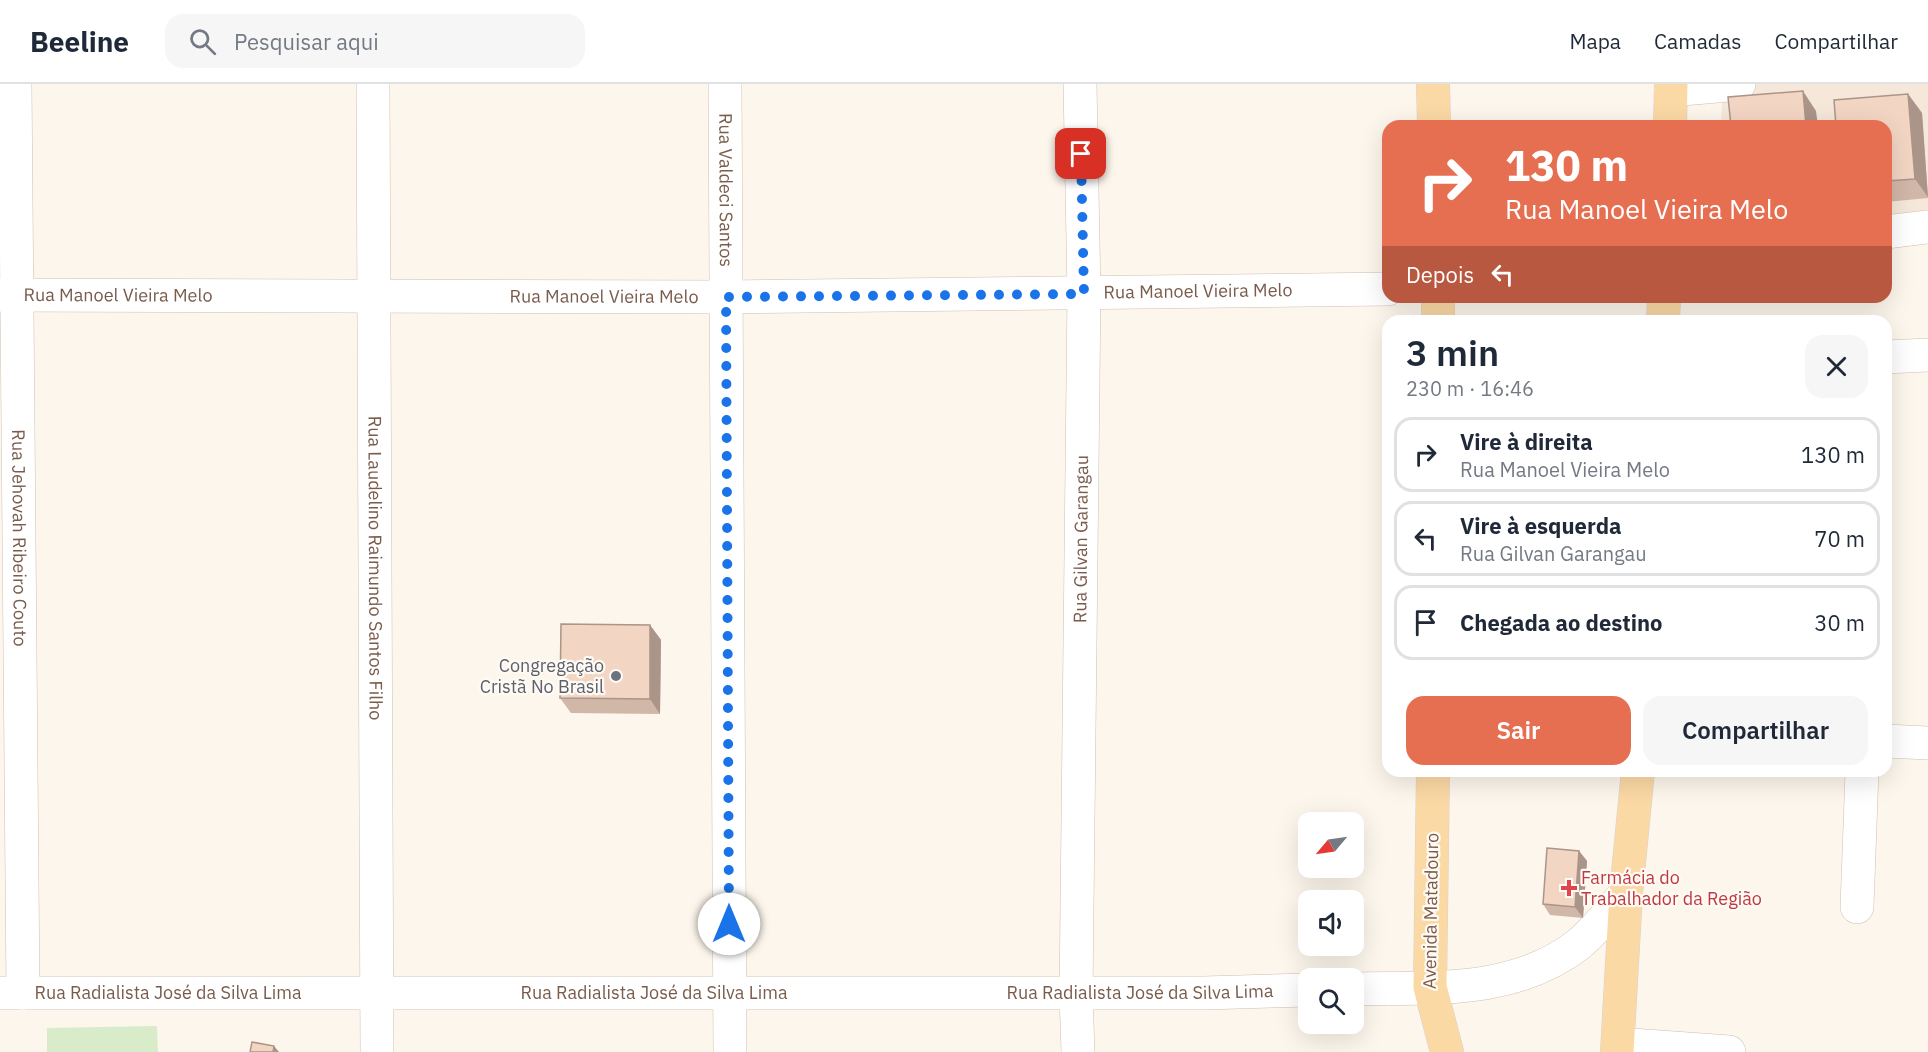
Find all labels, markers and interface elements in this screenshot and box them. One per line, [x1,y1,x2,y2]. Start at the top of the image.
search box [165,14,585,68]
text: Beeline [30,23,129,60]
icon: search [186,25,219,58]
text: Pesquisar aqui [234,27,379,56]
text: Mapa [1569,27,1621,55]
text: Camadas [1654,27,1741,55]
text: Compartilhar [1774,27,1898,55]
street label: Rua Valdeci Santos [714,113,738,267]
pin [1055,128,1106,179]
icon: arrive [1064,137,1097,170]
text: 130 m [1505,138,1628,193]
icon: right [1406,144,1484,222]
text: Rua Manoel Vieira Melo [1505,191,1788,226]
icon: left [1486,258,1519,291]
text: Depois [1406,260,1474,289]
street label: Rua Manoel Vieira Melo [1103,278,1293,303]
street label: Rua Manoel Vieira Melo [23,283,213,307]
street label: Rua Manoel Vieira Melo [509,284,699,308]
text: 3 min [1406,329,1499,376]
button: close [1805,335,1868,398]
text: 230 m · 16:46 [1406,375,1534,402]
street label: Rua Laudelino Raimundo Santos Filho [363,416,388,720]
text: Vire à direita [1460,427,1593,456]
street label: Rua Jehovah Ribeiro Couto [7,429,32,647]
icon: right [1409,438,1442,471]
text: 130 m [1801,440,1865,469]
street label: Rua Gilvan Garangau [1068,455,1093,623]
text: Rua Manoel Vieira Melo [1460,456,1670,483]
text: Vire à esquerda [1460,511,1622,540]
icon: left [1409,522,1442,555]
text: 70 m [1814,524,1865,553]
text: Rua Gilvan Garangau [1460,540,1647,567]
icon: arrive [1409,606,1442,639]
text: Chegada ao destino [1460,608,1663,637]
text: 30 m [1814,608,1865,637]
place label: Congregação Cristã No Brasil [480,654,604,698]
marker: Congregação Cristã No Brasil [609,669,623,683]
button: Sair [1406,696,1631,765]
button: Compartilhar [1643,696,1868,765]
north arrow [1298,812,1364,878]
map controls [1298,812,1364,1034]
street label: Avenida Matadouro [1418,833,1443,989]
place label: Farmácia do Trabalhador da Região [1581,866,1762,910]
marker: Farmácia do Trabalhador da Região [1562,881,1576,895]
button: sound [1298,890,1364,956]
position arrow [697,892,761,956]
button: search [1298,968,1364,1034]
street label: Rua Radialista José da Silva Lima [1006,979,1274,1004]
street label: Rua Radialista José da Silva Lima [34,981,302,1004]
street label: Rua Radialista José da Silva Lima [520,981,788,1004]

